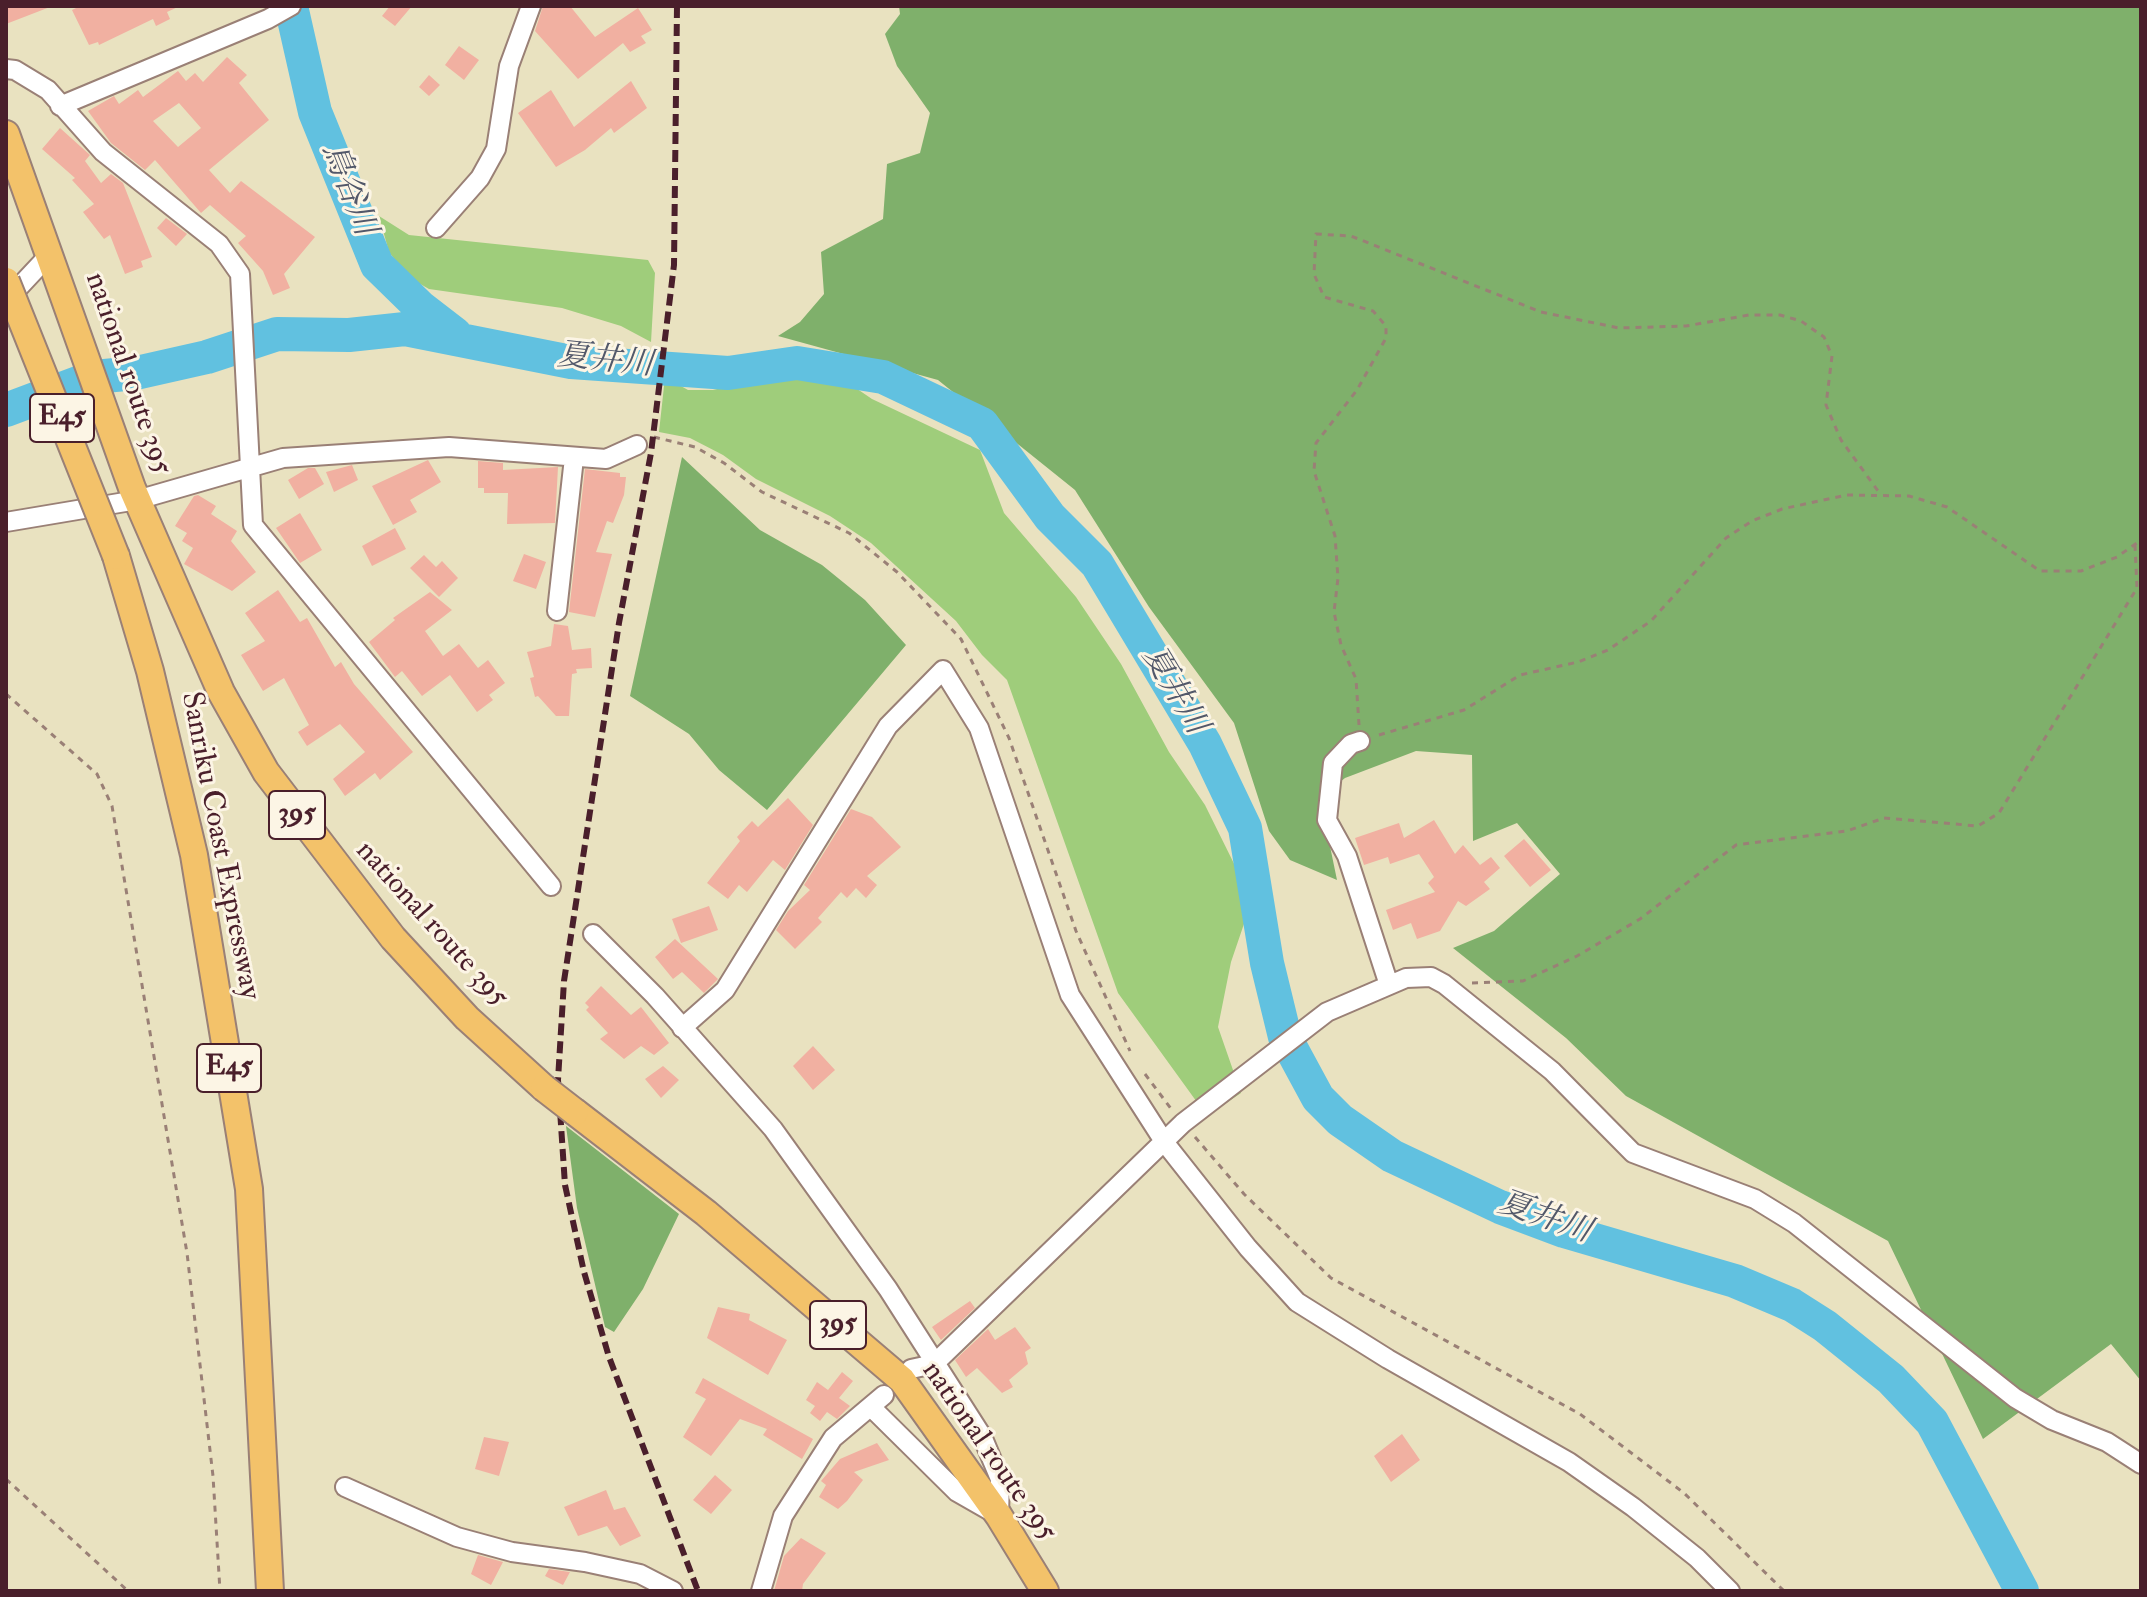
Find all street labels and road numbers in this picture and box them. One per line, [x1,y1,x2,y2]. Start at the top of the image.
street label: national route 395 [76,268,178,480]
road number: E45 [30,394,94,442]
street label: Sanriku Coast Expressway [172,689,266,1003]
road number: 395 [269,791,325,839]
street label: national route 395 [347,834,515,1016]
road number: E45 [197,1044,261,1092]
road number: 395 [810,1301,866,1349]
street label: national route 395 [913,1355,1063,1549]

